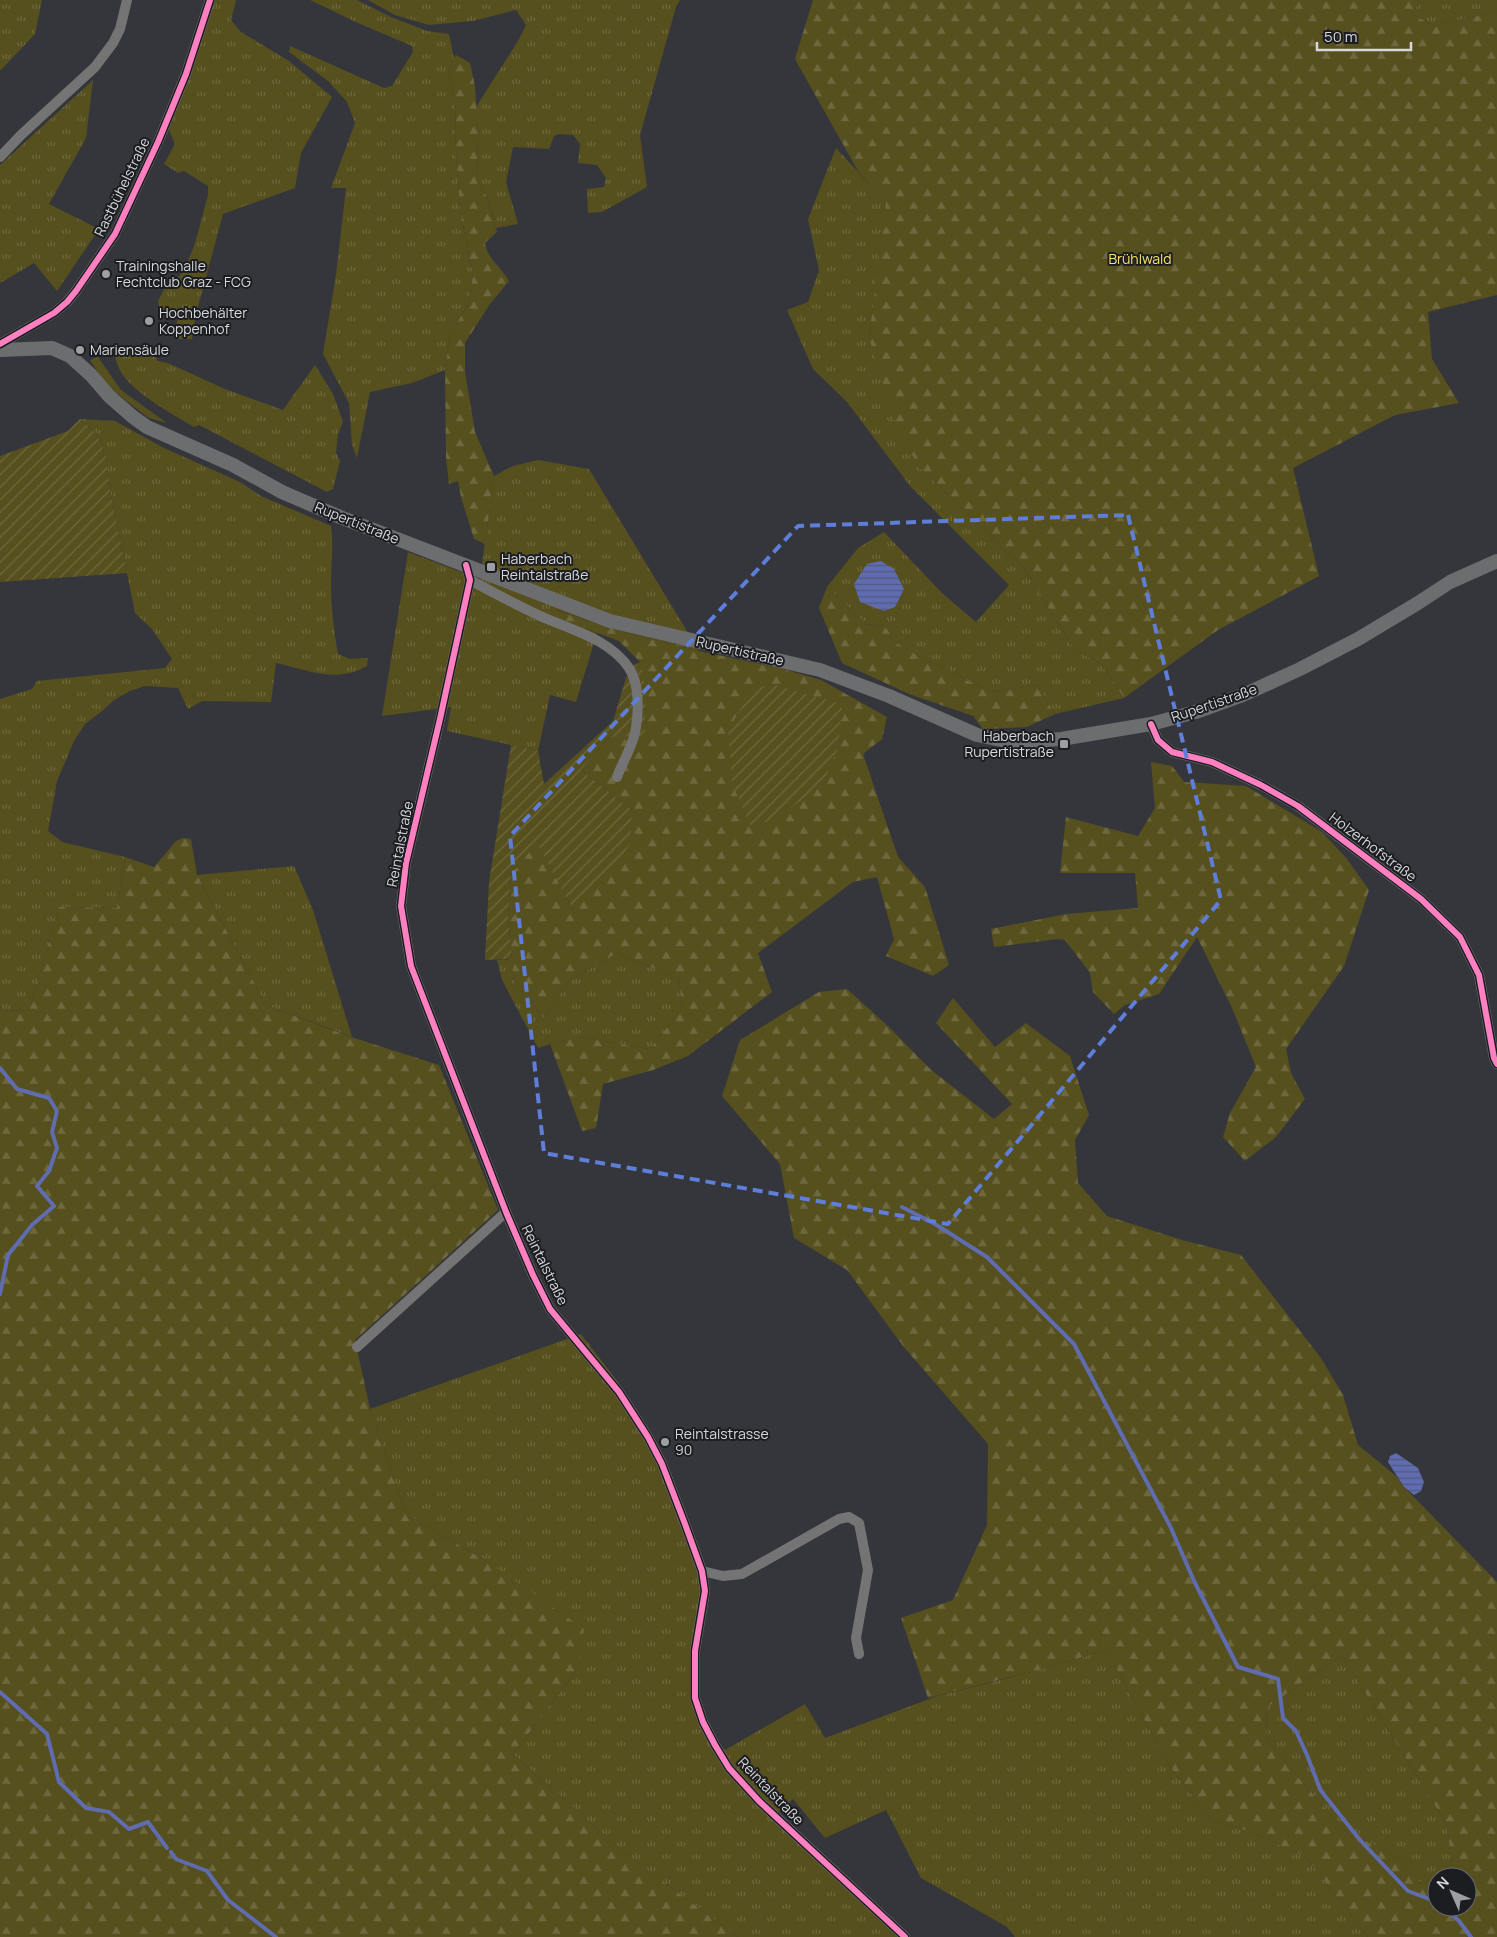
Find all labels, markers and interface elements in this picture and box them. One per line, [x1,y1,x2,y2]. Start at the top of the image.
scale bar [1317,20,1411,52]
text: 50 m [1324,26,1358,47]
street label: Rastbühelstraße [89,134,154,239]
park label: Brühlwald [1108,249,1172,268]
place label: Trainingshalle Fechtclub Graz - FCG [116,256,251,291]
marker: Trainingshalle Fechtclub Graz - FCG [100,268,112,280]
place label: Hochbehälter Koppenhof [159,303,247,338]
marker: Hochbehälter Koppenhof [143,315,155,327]
place label: Mariensäule [90,340,169,359]
marker: Mariensäule [74,344,86,356]
street label: Rupertistraße [312,497,402,548]
place label: Haberbach Reintalstraße [501,549,588,584]
marker: Haberbach Reintalstraße [485,561,497,573]
street label: Rupertistraße [694,631,786,670]
street label: Rupertistraße [1168,679,1259,726]
place label: Haberbach Rupertistraße [964,726,1054,761]
marker: Haberbach Rupertistraße [1058,738,1070,750]
street label: Reintalstraße [382,799,417,889]
street label: Holzerhofstraße [1326,807,1421,886]
street label: Reintalstraße [518,1221,573,1308]
place label: Reintalstrasse 90 [675,1424,769,1459]
marker: Reintalstrasse 90 [659,1436,671,1448]
street label: Reintalstraße [734,1753,809,1829]
north arrow [1427,1867,1477,1917]
text: N [1432,1872,1453,1893]

